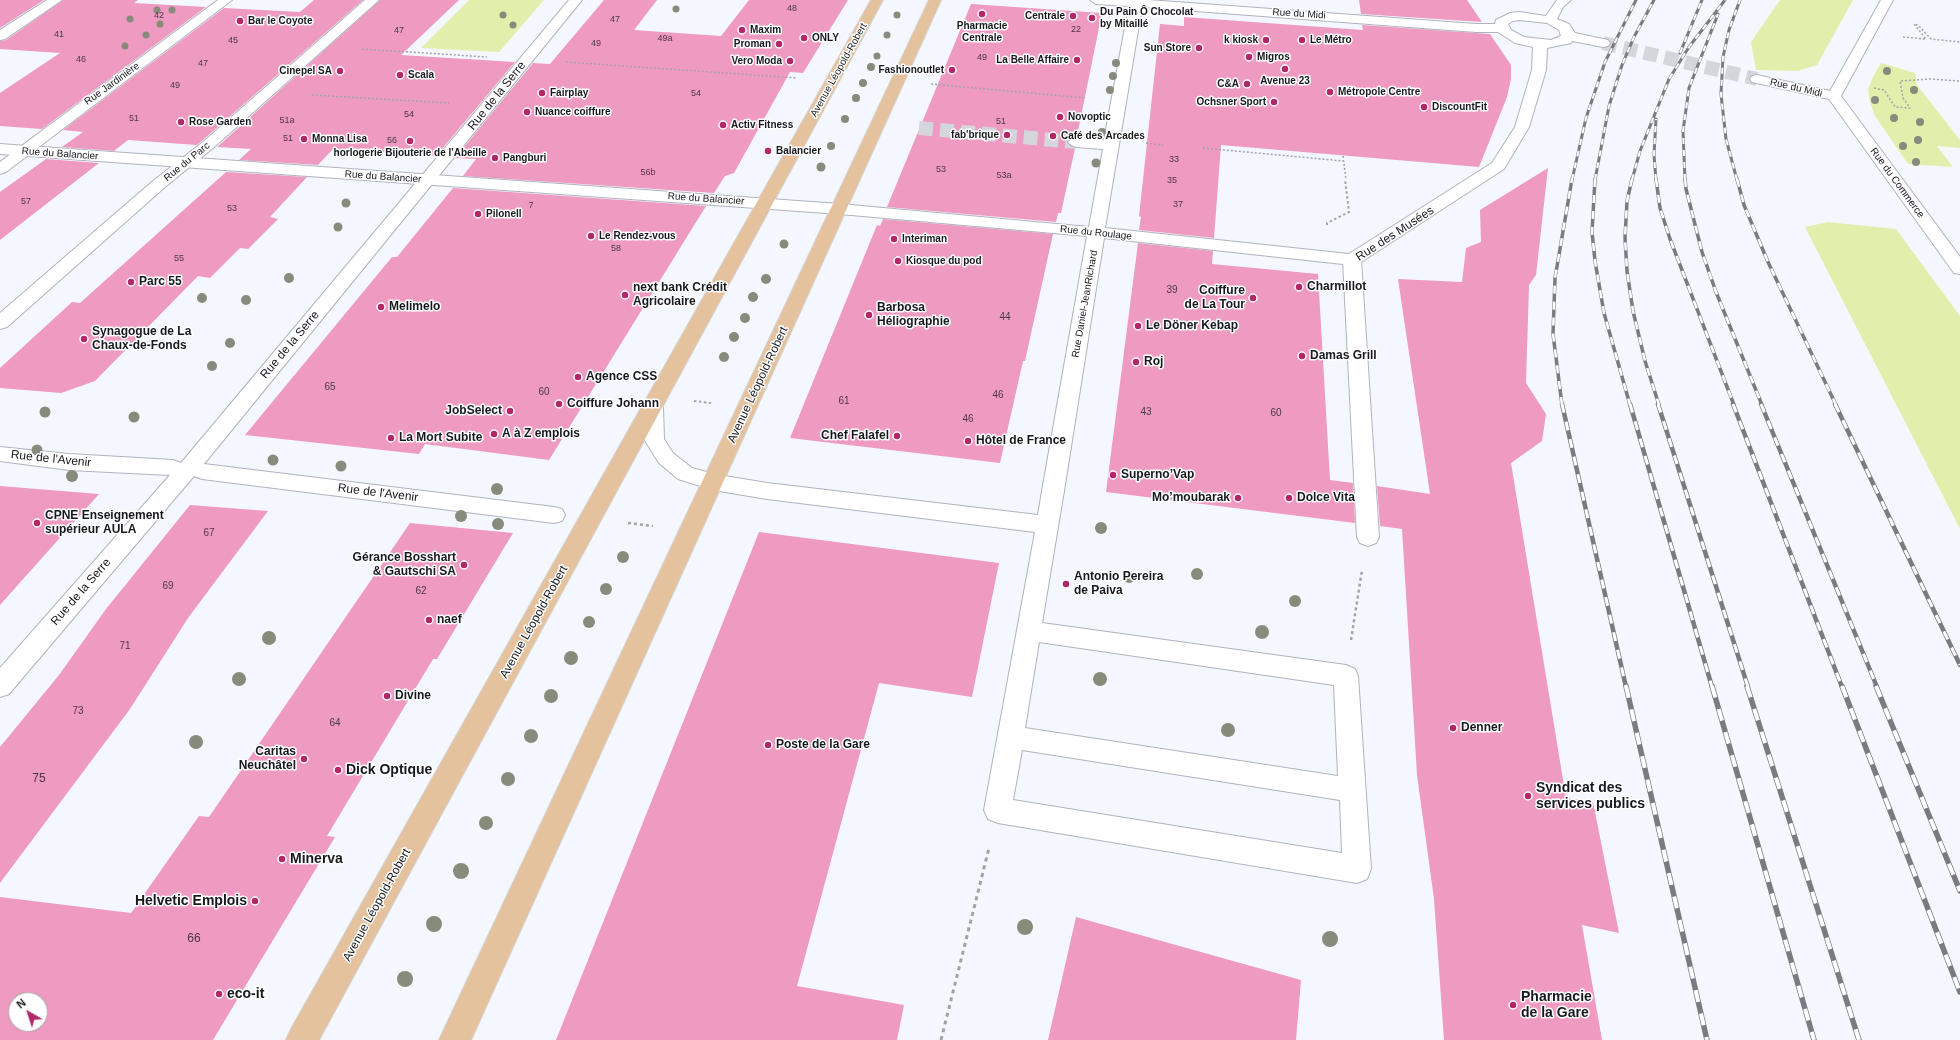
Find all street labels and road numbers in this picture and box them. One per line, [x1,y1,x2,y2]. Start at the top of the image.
street label: Rue du Midi [1272,6,1326,22]
street label: Avenue Léopold-Robert [808,21,870,119]
street label: Rue de la Serre [465,59,529,133]
street label: Rue Jardinière [82,60,142,108]
street label: Rue du Midi [1769,76,1823,100]
street label: Rue du Parc [162,140,212,184]
street label: Rue du Balancier [21,145,99,163]
street label: Rue du Commerce [1867,146,1927,220]
street label: Rue du Balancier [344,168,422,186]
street label: Rue du Balancier [667,190,745,208]
street label: Rue des Musées [1353,203,1437,265]
street label: Rue du Roulage [1059,223,1133,243]
street label: Rue Daniel-JeanRichard [1070,249,1100,359]
street label: Rue de la Serre [257,308,323,382]
street label: Avenue Léopold-Robert [725,325,791,445]
street label: Rue de l'Avenir [10,448,92,470]
street label: Rue de l'Avenir [337,481,419,505]
street label: Rue de la Serre [48,556,114,628]
street label: Avenue Léopold-Robert [497,563,571,681]
street label: Avenue Léopold-Robert [340,846,414,964]

